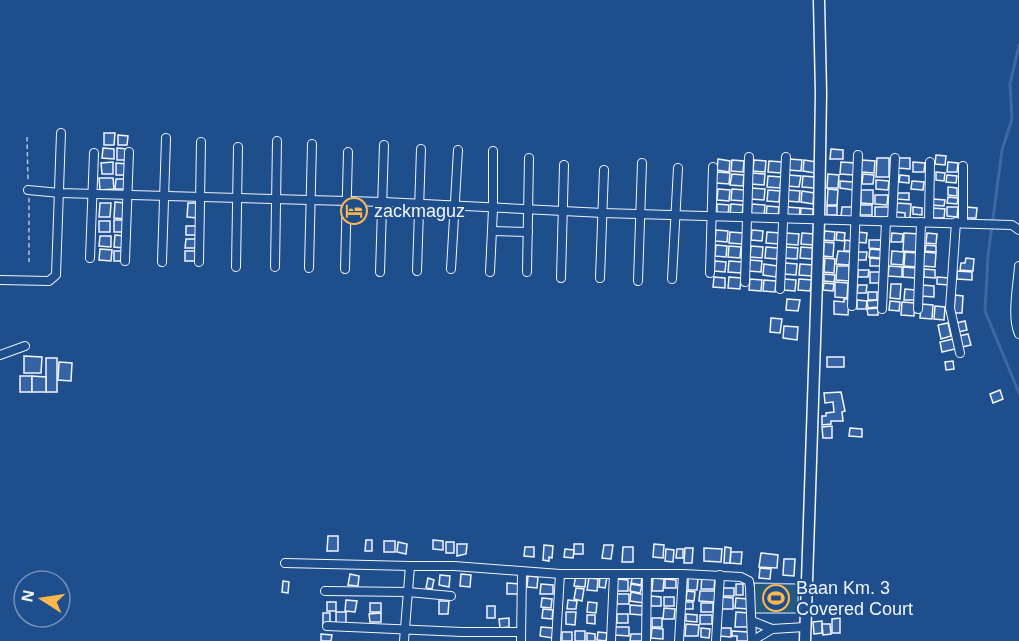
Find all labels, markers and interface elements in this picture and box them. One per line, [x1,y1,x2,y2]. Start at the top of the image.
hotel icon: zackmaguz [339,196,369,226]
place label: zackmaguz [374,201,465,221]
north arrow [12,569,72,629]
place label: Baan Km. 3 Covered Court [796,578,913,619]
sports icon: Baan Km. 3 Covered Court [761,583,791,613]
text: N [18,589,37,603]

